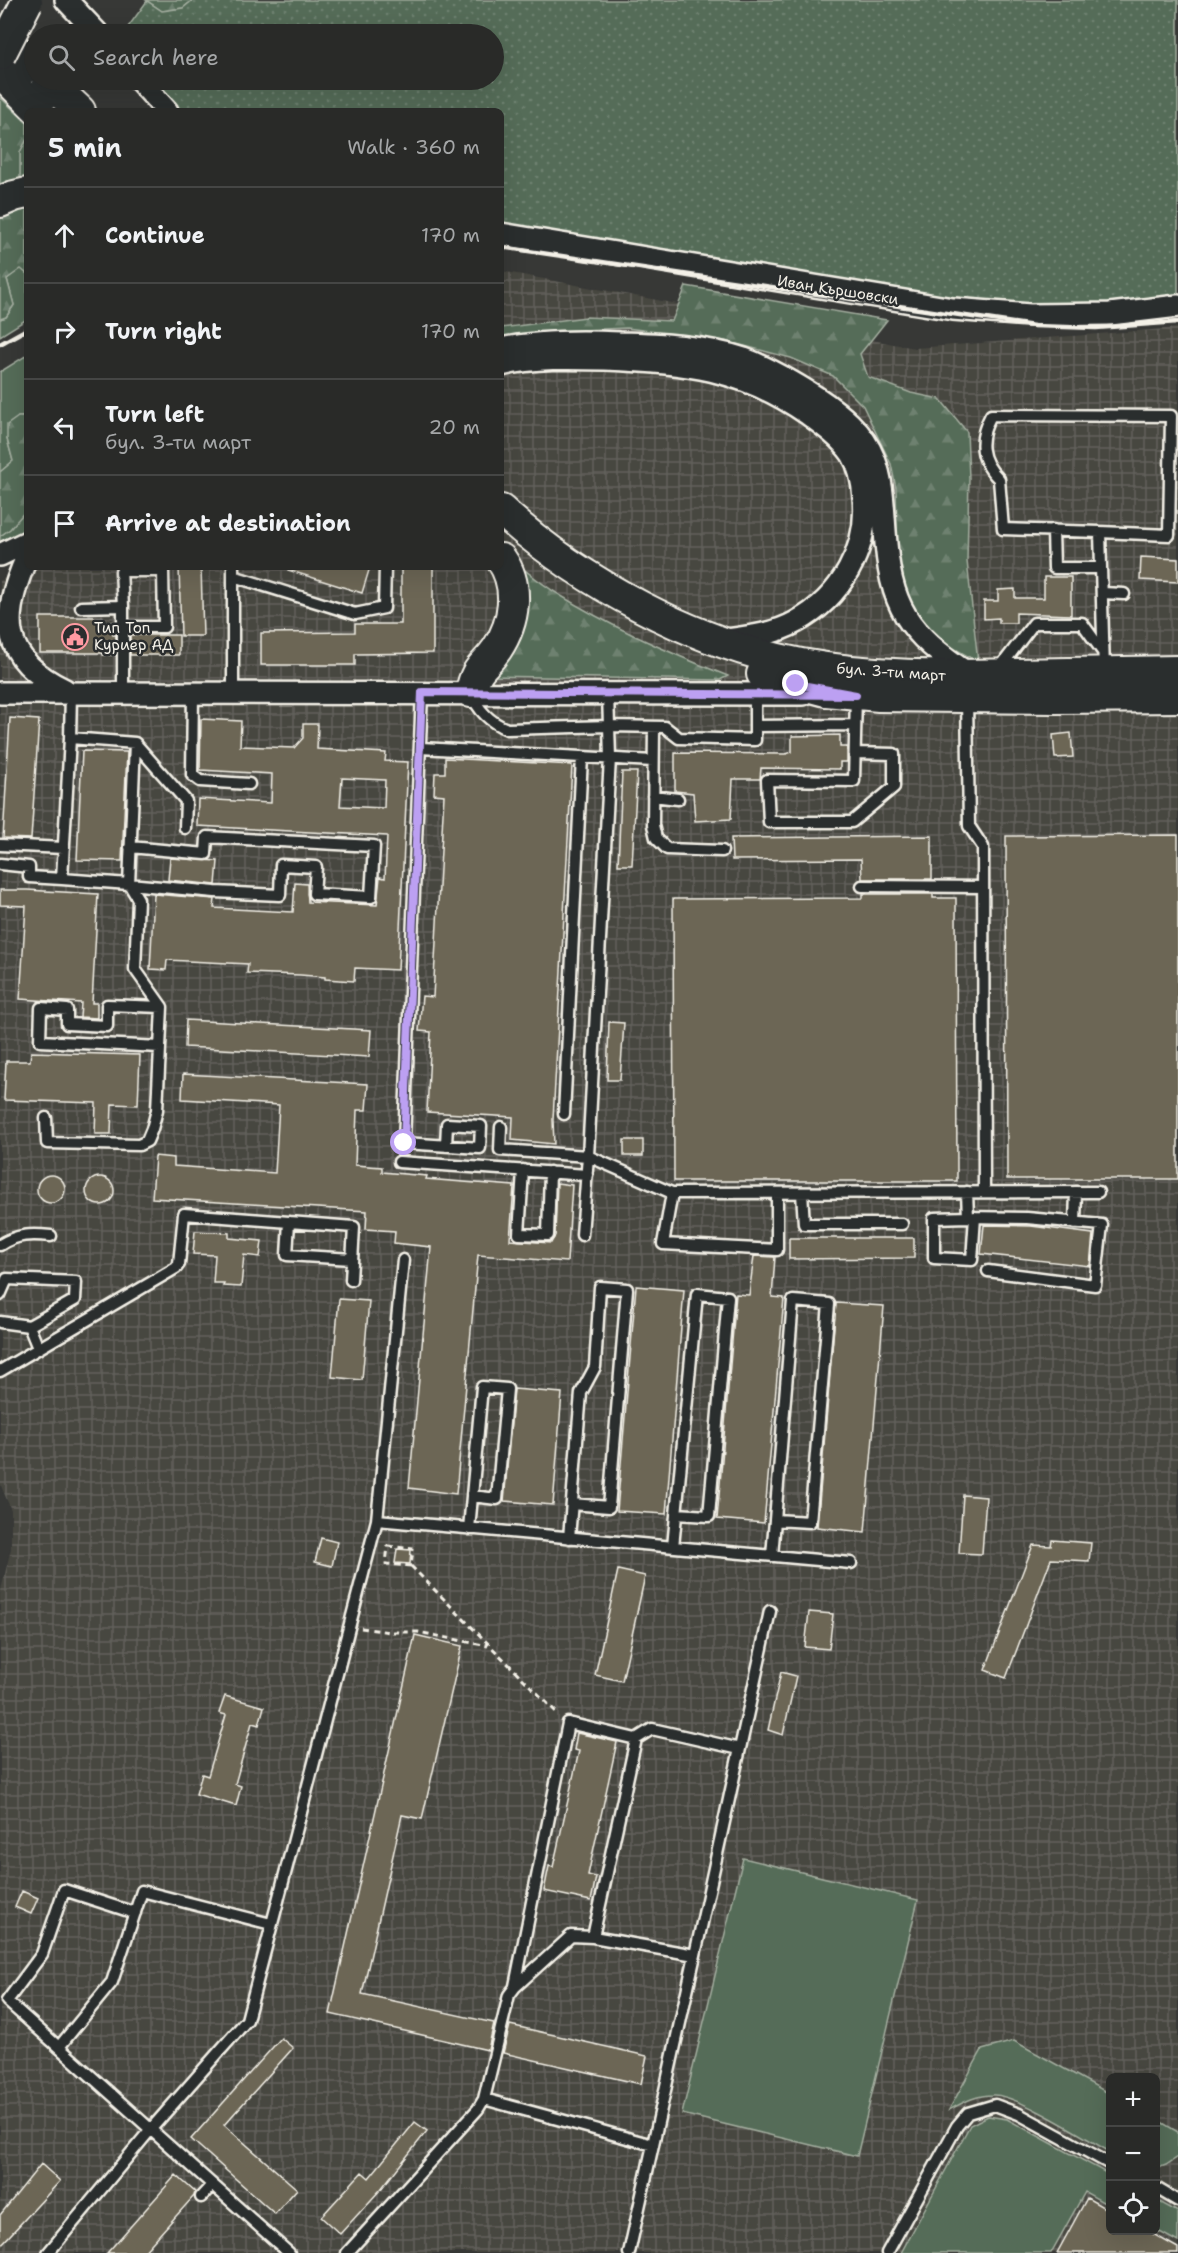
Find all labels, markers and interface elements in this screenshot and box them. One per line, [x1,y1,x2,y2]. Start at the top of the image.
search box [24,24,504,90]
icon: search [45,41,78,74]
text: Search here [93,43,219,72]
text: 5 min [48,130,122,165]
text: Walk · 360 m [347,134,480,160]
icon: ahead [48,219,81,252]
text: Continue [105,221,205,250]
text: 170 m [421,222,480,248]
street label: Иван Кършовски [776,271,900,309]
icon: right [48,315,81,348]
text: Turn right [105,317,222,346]
text: 170 m [421,318,480,344]
text: Turn left [105,400,204,429]
icon: left [48,411,81,444]
text: 20 m [429,414,480,440]
text: бул. 3-ти март [105,429,251,455]
icon: arrive [48,507,81,540]
text: Arrive at destination [105,509,351,538]
place label: Тип Топ Куриер АД [94,618,174,655]
public building icon: Тип Топ Куриер АД [60,622,90,652]
street label: бул. 3-ти март [836,658,947,686]
route end [782,670,808,696]
route start [390,1129,416,1155]
map controls [1106,2073,1160,2235]
button: + [1106,2073,1160,2127]
button: − [1106,2127,1160,2181]
button: locate [1106,2181,1160,2235]

